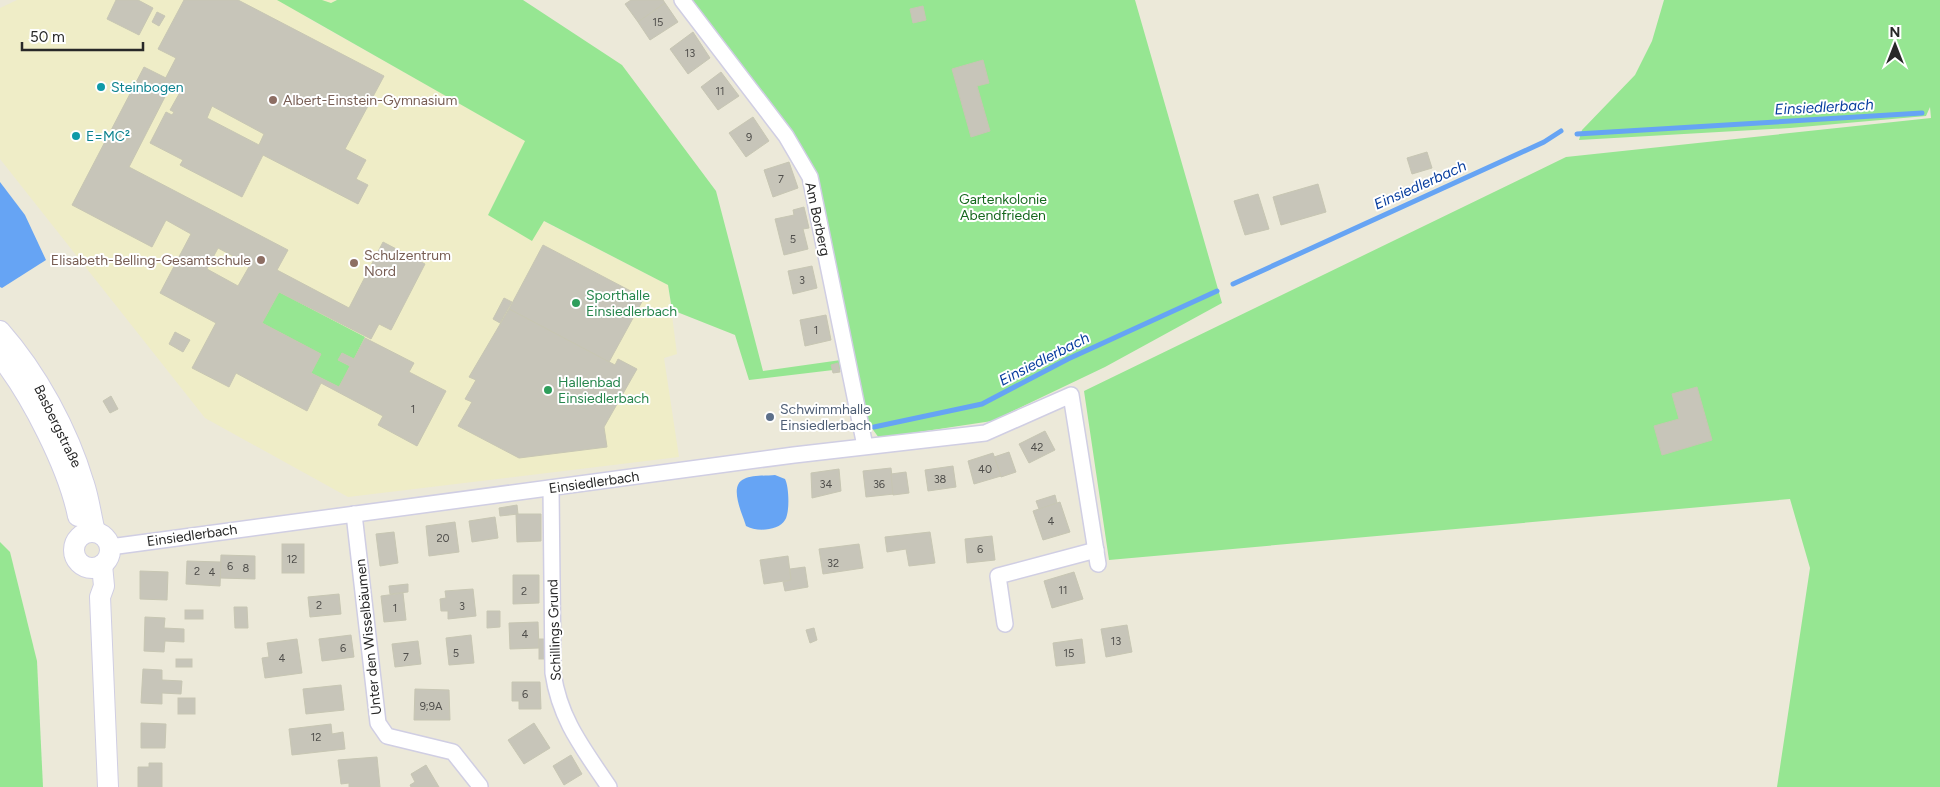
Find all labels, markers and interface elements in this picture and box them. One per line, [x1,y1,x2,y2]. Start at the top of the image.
house number: 15 [653,16,663,29]
scale bar [22,20,144,52]
north arrow [1870,20,1920,70]
text: N [1890,24,1900,41]
text: 50 m [30,28,65,46]
house number: 13 [685,47,695,60]
place label: Steinbogen [111,79,184,96]
marker: Steinbogen [95,81,107,93]
house number: 11 [715,85,725,98]
place label: Albert-Einstein-Gymnasium [283,92,457,109]
marker: Albert-Einstein-Gymnasium [267,94,279,106]
water label: Einsiedlerbach [1774,95,1874,119]
place label: E=MC² [86,128,130,145]
marker: E=MC² [70,130,82,142]
house number: 9 [746,131,752,144]
water label: Einsiedlerbach [1371,157,1469,213]
house number: 7 [778,173,784,186]
street label: Am Borberg [801,181,834,258]
park label: Gartenkolonie Abendfrieden [959,191,1047,224]
house number: 5 [790,233,796,246]
place label: Schulzentrum Nord [364,247,451,280]
place label: Elisabeth-Belling-Gesamtschule [51,252,251,269]
marker: Elisabeth-Belling-Gesamtschule [255,254,267,266]
marker: Schulzentrum Nord [348,257,360,269]
house number: 3 [799,274,805,287]
place label: Sporthalle Einsiedlerbach [586,287,677,320]
marker: Sporthalle Einsiedlerbach [570,297,582,309]
house number: 1 [814,324,818,337]
water label: Einsiedlerbach [996,328,1092,390]
place label: Hallenbad Einsiedlerbach [558,374,649,407]
street label: Basbergstraße [30,382,85,471]
marker: Hallenbad Einsiedlerbach [542,384,554,396]
place label: Schwimmhalle Einsiedlerbach [780,401,871,434]
house number: 1 [411,403,415,416]
marker: Schwimmhalle Einsiedlerbach [764,411,776,423]
house number: 42 [1031,441,1043,454]
house number: 40 [978,463,992,476]
street label: Einsiedlerbach [548,468,641,497]
house number: 38 [934,473,947,486]
house number: 34 [820,478,833,491]
house number: 36 [873,478,885,491]
house number: 4 [1048,515,1055,528]
street label: Einsiedlerbach [146,521,239,550]
house number: 20 [436,532,450,545]
house number: 6 [977,543,983,556]
house number: 12 [287,553,297,566]
house number: 32 [827,557,839,570]
street label: Unter den Wisselbäumen [352,558,385,716]
house number: 6 [227,560,233,573]
house number: 8 [243,562,250,575]
house number: 2 [194,565,200,578]
house number: 4 [209,566,216,579]
street label: Schillings Grund [544,579,565,681]
house number: 11 [1058,584,1068,597]
house number: 2 [521,585,527,598]
house number: 2 [316,599,322,612]
house number: 3 [459,600,465,613]
house number: 1 [393,602,397,615]
house number: 4 [522,628,529,641]
house number: 13 [1111,635,1121,648]
house number: 6 [340,642,346,655]
house number: 5 [453,647,459,660]
house number: 15 [1064,647,1074,660]
house number: 7 [403,651,409,664]
house number: 4 [279,652,286,665]
house number: 6 [522,688,528,701]
house number: 9;9A [420,700,443,713]
house number: 12 [311,731,321,744]

